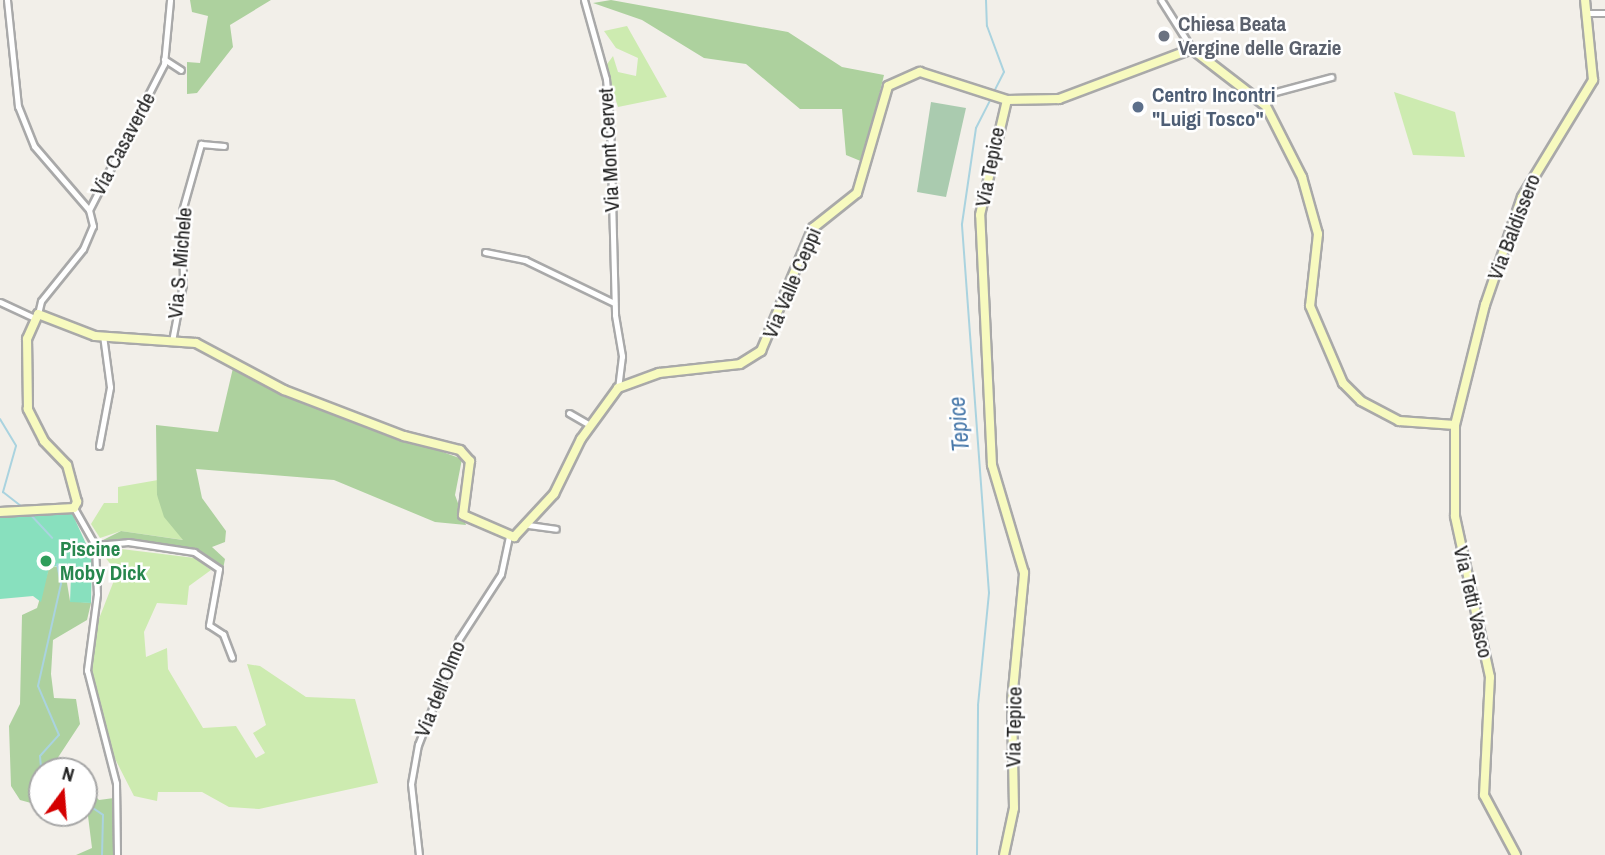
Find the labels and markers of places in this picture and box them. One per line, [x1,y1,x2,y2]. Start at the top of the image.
place label: Chiesa Beata Vergine delle Grazie [1178,11,1341,61]
marker: Chiesa Beata Vergine delle Grazie [1156,28,1172,44]
place label: Centro Incontri "Luigi Tosco" [1152,82,1275,132]
marker: Centro Incontri "Luigi Tosco" [1130,99,1146,115]
place label: Piscine Moby Dick [60,536,146,586]
marker: Piscine Moby Dick [38,553,54,569]

